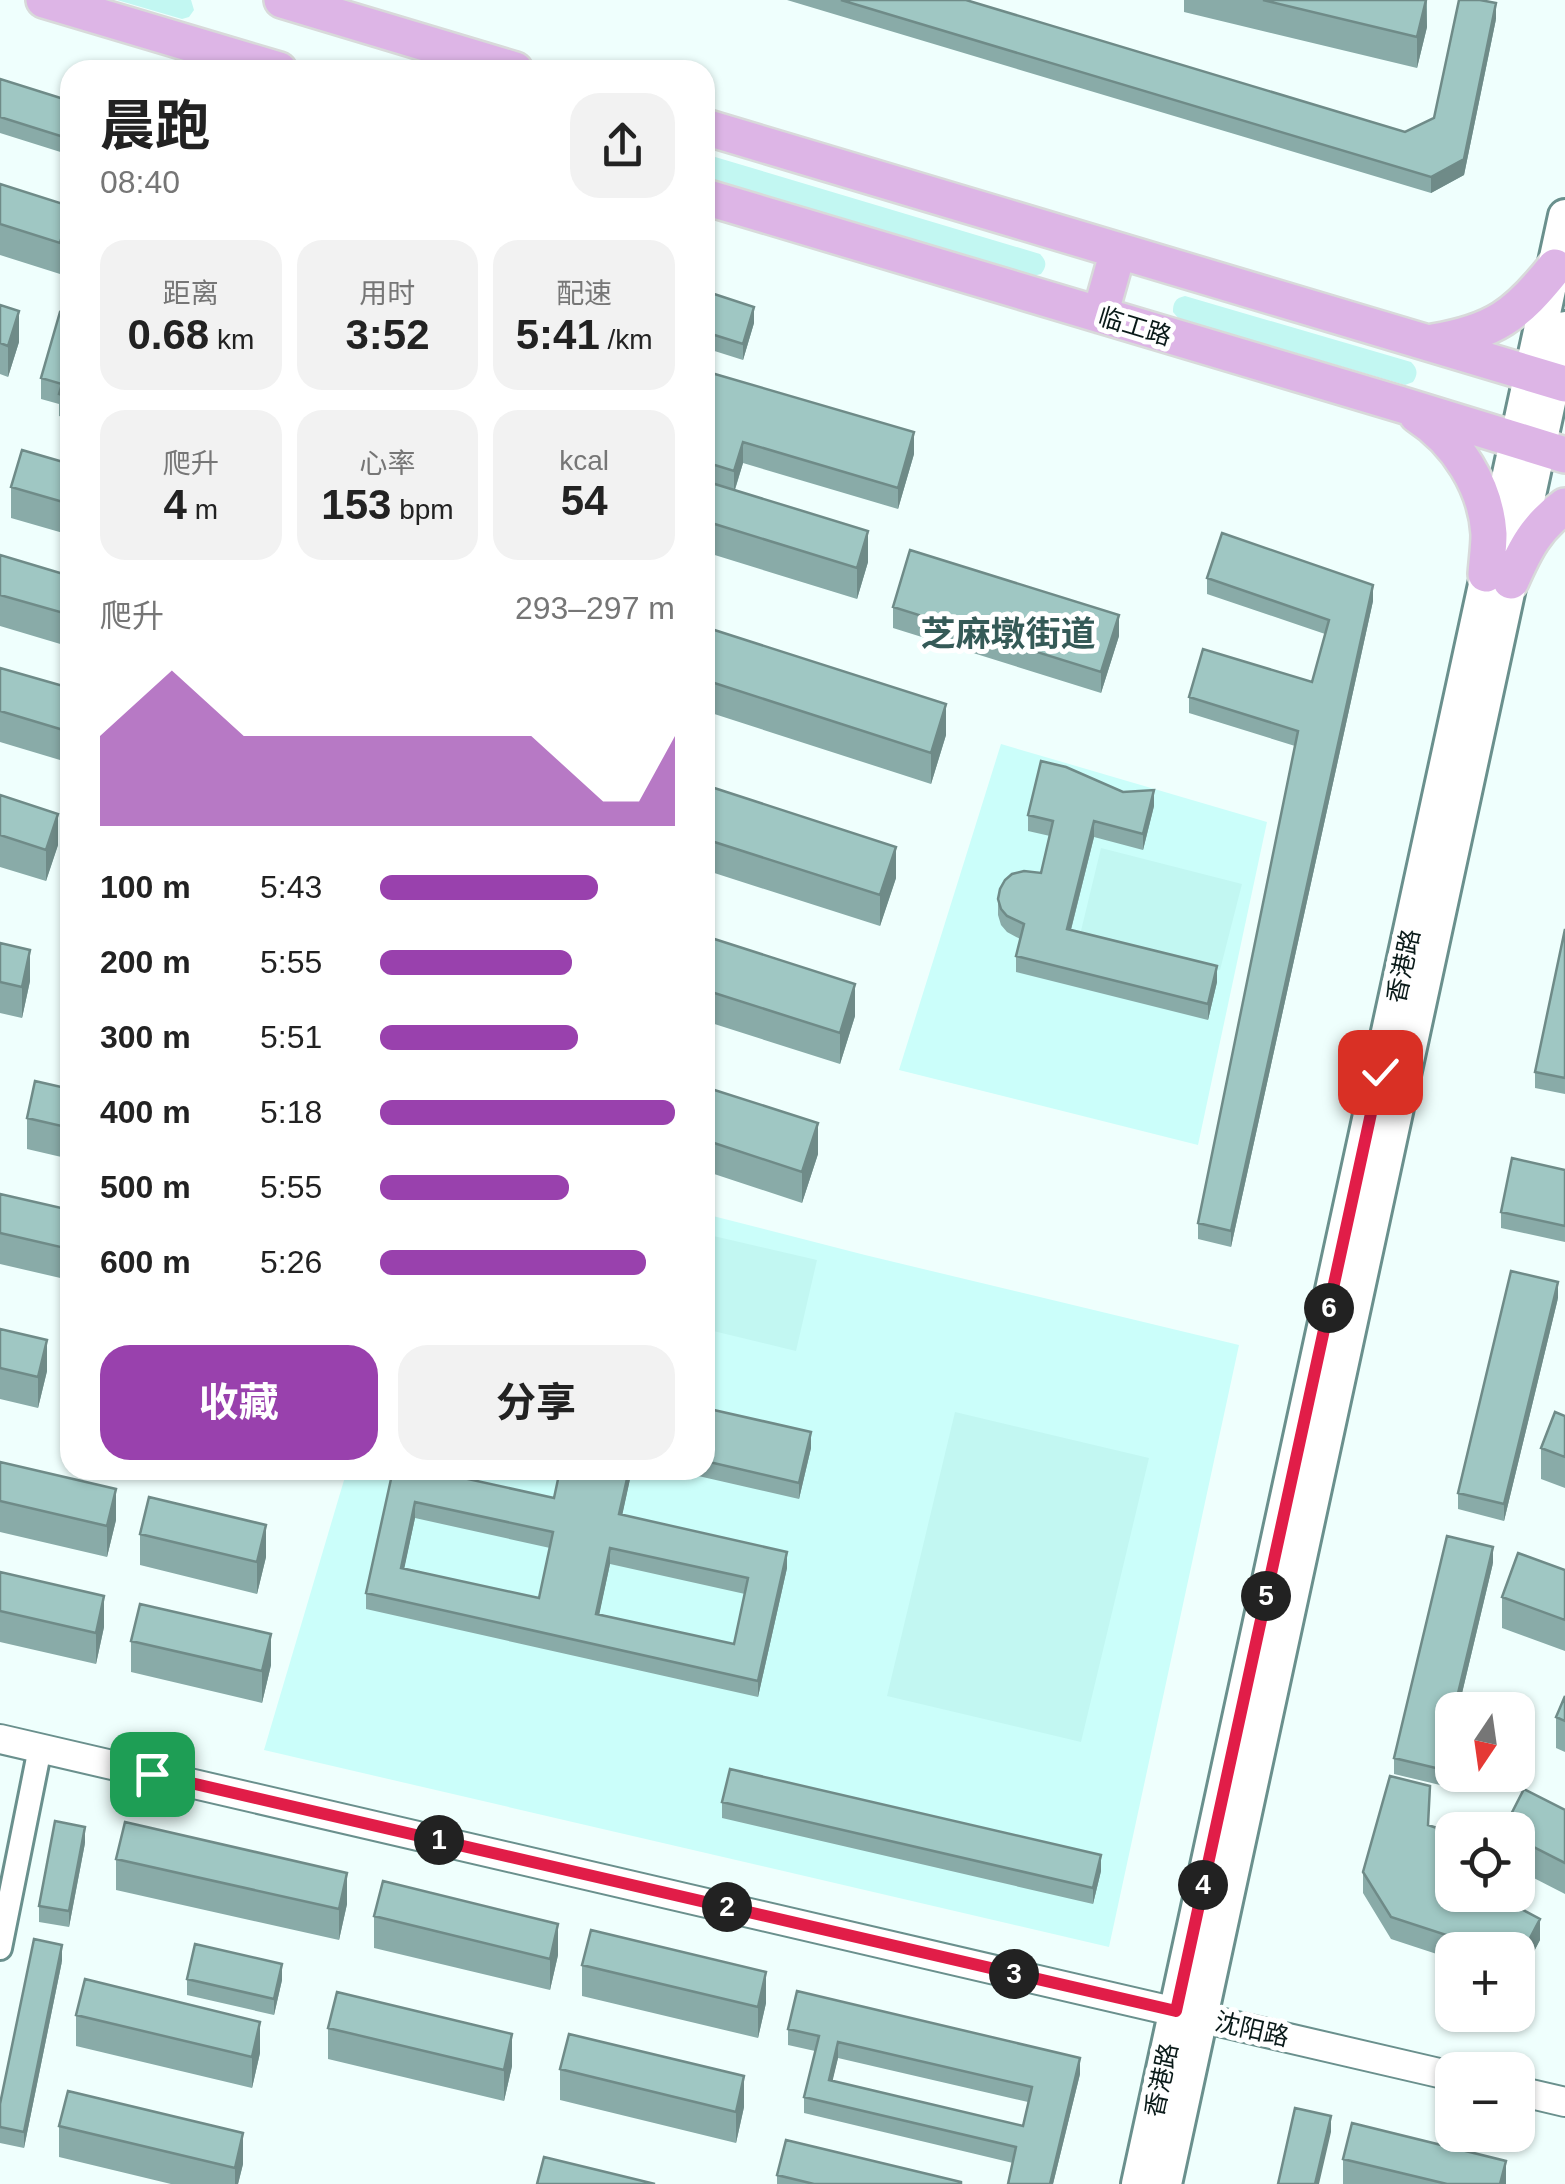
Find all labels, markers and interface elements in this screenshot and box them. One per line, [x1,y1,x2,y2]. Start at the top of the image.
button: share [570,93,675,198]
text: 晨跑 [100,95,210,157]
text: 08:40 [100,164,180,200]
text: 距离 [163,278,219,309]
text: 用时 [359,278,416,309]
text: 配速 [556,278,612,309]
street label: 临工路 [1095,302,1175,350]
text: 0.68 [127,311,209,358]
text: 3:52 [345,311,430,358]
text: 5:41 [516,311,600,358]
text: km [209,324,254,355]
text: /km [600,324,653,355]
text: kcal [559,445,609,476]
text: 爬升 [163,448,219,479]
text: 心率 [359,448,416,479]
text: 54 [561,477,608,524]
text: 4 [164,481,187,528]
text: 153 [321,481,391,528]
text: m [187,494,218,525]
text: bpm [391,494,454,525]
text: 293–297 m [515,590,675,626]
text: 爬升 [100,598,164,634]
district label: 芝麻墩街道 [920,614,1096,653]
text: 100 m [100,869,191,905]
text: 5:43 [260,869,322,905]
street label: 香港路 [1382,926,1424,1006]
text: 200 m [100,944,191,980]
text: 5:55 [260,944,322,980]
text: 300 m [100,1019,191,1055]
text: 5:51 [260,1019,322,1055]
pin [1338,1030,1423,1115]
icon: check [1353,1045,1408,1100]
text: 400 m [100,1094,191,1130]
text: 5:18 [260,1094,322,1130]
text: 500 m [100,1169,191,1205]
text: 5:55 [260,1169,322,1205]
text: 600 m [100,1244,191,1280]
text: 5:26 [260,1244,322,1280]
pin: 6 [1304,1283,1354,1333]
text: 6 [1321,1292,1337,1323]
button: 收藏 [100,1345,378,1460]
button: 分享 [398,1345,675,1460]
pin: 5 [1241,1571,1291,1621]
text: 5 [1258,1580,1274,1611]
north arrow [1435,1692,1535,1792]
map controls [1435,1692,1535,2152]
pin [110,1732,195,1817]
icon: arrive [125,1747,180,1802]
button: locate [1435,1812,1535,1912]
pin: 1 [414,1815,464,1865]
text: 1 [431,1824,447,1855]
pin: 4 [1178,1860,1228,1910]
text: 4 [1195,1869,1211,1900]
pin: 2 [702,1882,752,1932]
text: 2 [719,1891,735,1922]
button: + [1435,1932,1535,2032]
pin: 3 [989,1949,1039,1999]
text: 3 [1006,1958,1022,1989]
street label: 沈阳路 [1212,2007,1292,2051]
street label: 香港路 [1140,2040,1182,2120]
button: − [1435,2052,1535,2152]

